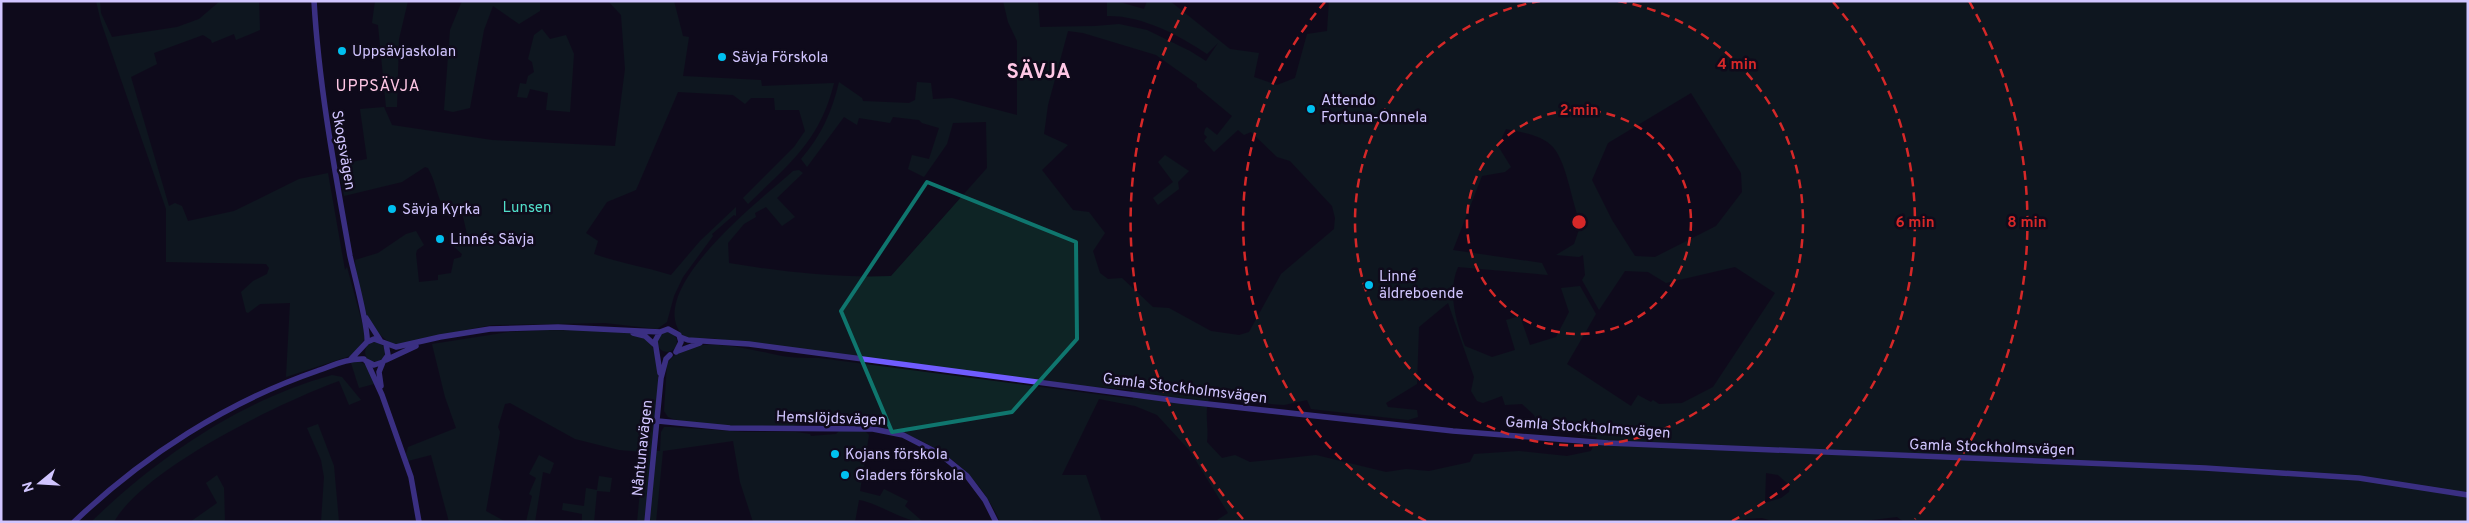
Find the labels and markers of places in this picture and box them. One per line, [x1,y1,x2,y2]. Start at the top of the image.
place label: Uppsävjaskolan [352,43,456,62]
marker: Uppsävjaskolan [336,45,348,57]
place label: Sävja Förskola [732,49,828,68]
marker: Sävja Förskola [716,51,728,63]
place label: Attendo Fortuna-Onnela [1321,92,1427,128]
marker: Attendo Fortuna-Onnela [1305,103,1317,115]
place label: Sävja Kyrka [402,201,480,220]
marker: Sävja Kyrka [386,203,398,215]
centre of rings [1570,213,1588,231]
place label: Linnés Sävja [450,231,534,250]
marker: Linnés Sävja [434,233,446,245]
place label: Linné äldreboende [1379,268,1463,304]
marker: Linné äldreboende [1363,279,1375,291]
place label: Kojans förskola [845,446,948,465]
marker: Kojans förskola [829,448,841,460]
place label: Gladers förskola [855,467,964,486]
marker: Gladers förskola [839,469,851,481]

